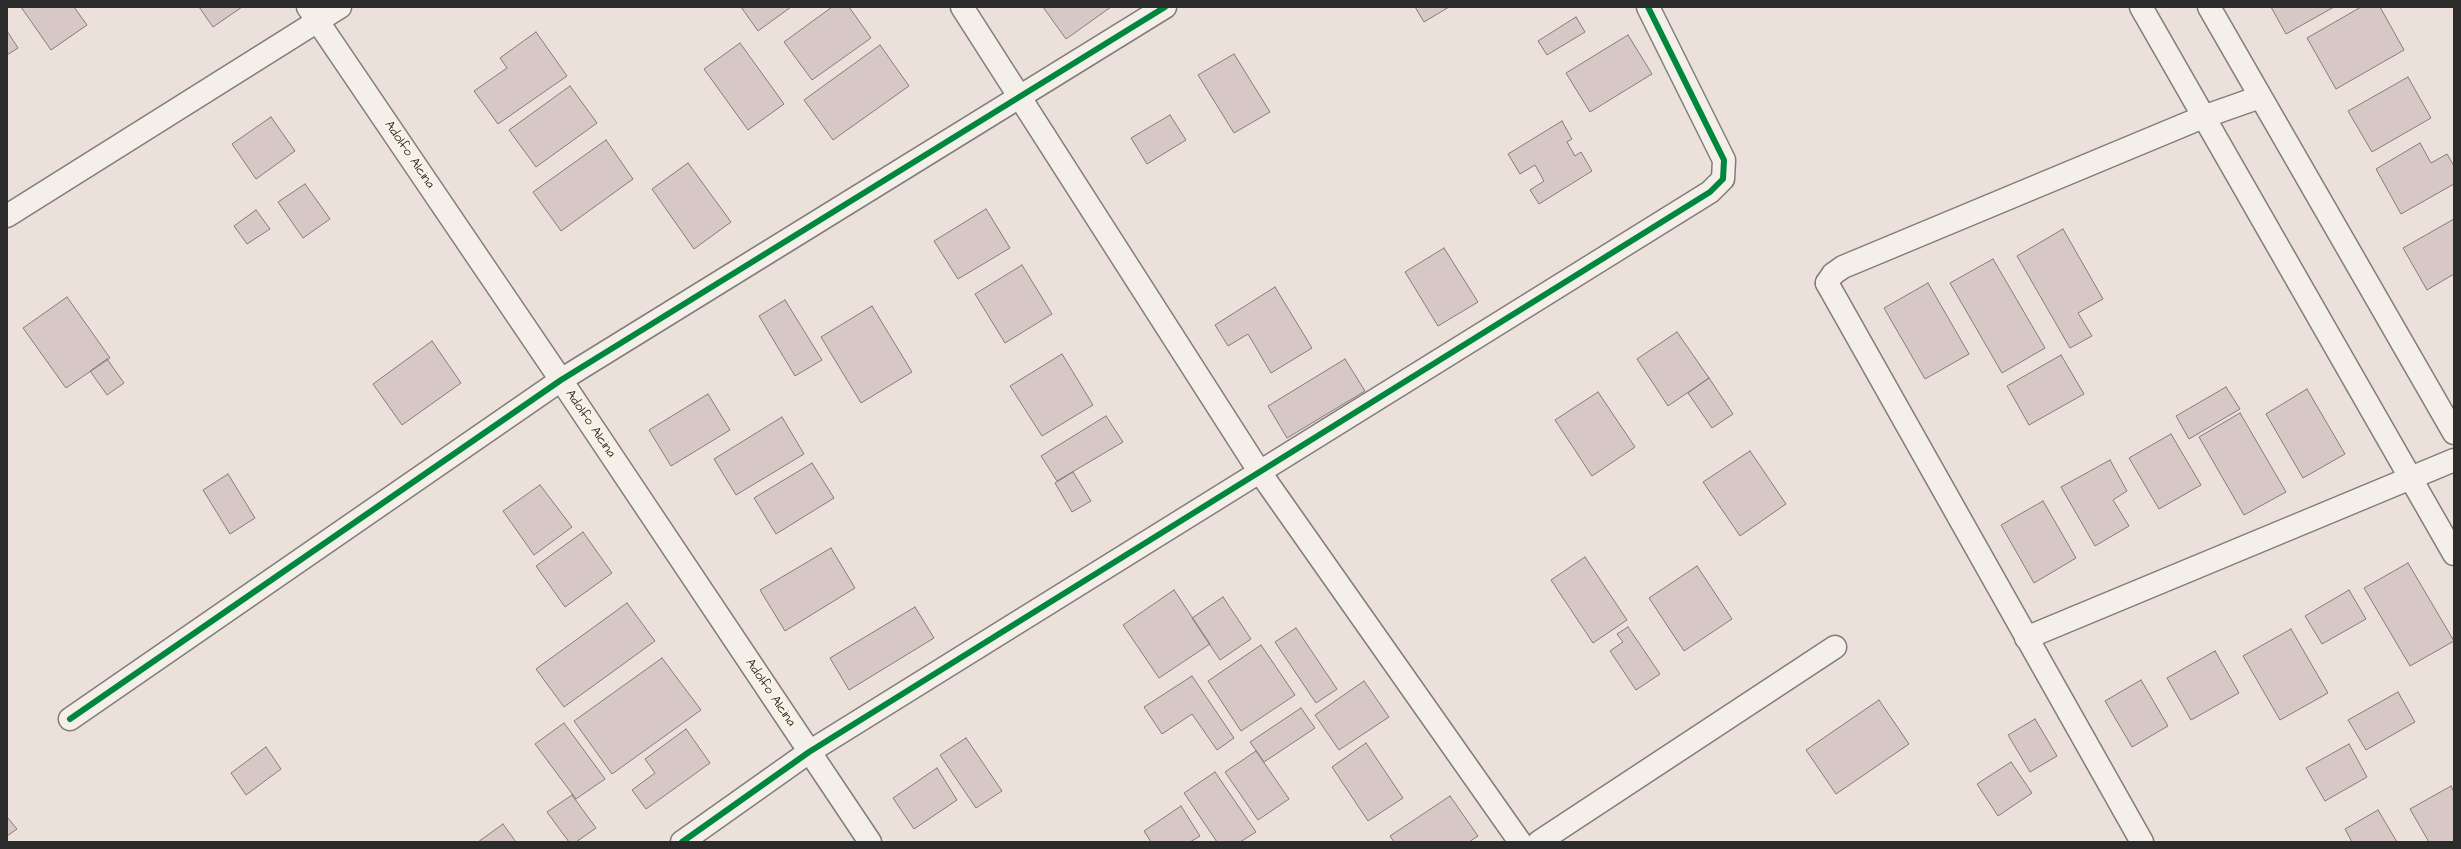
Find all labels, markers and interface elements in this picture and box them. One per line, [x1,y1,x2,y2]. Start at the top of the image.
street label: Adolfo Alcina [381,118,437,192]
street label: Adolfo Alcina [562,387,618,461]
street label: Adolfo Alcina [742,656,798,730]

